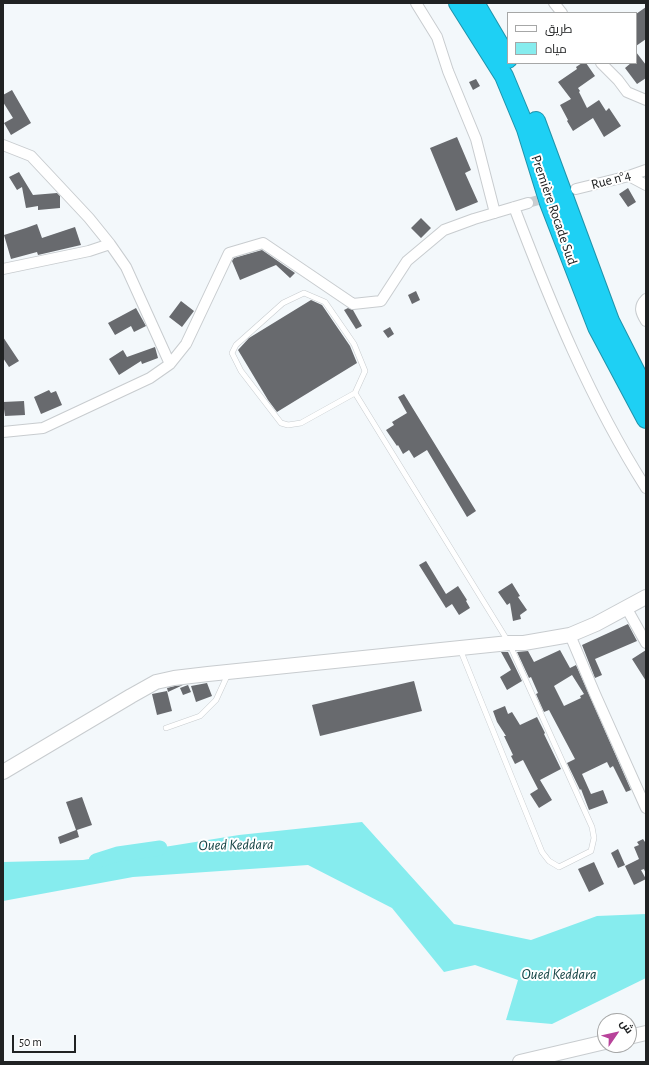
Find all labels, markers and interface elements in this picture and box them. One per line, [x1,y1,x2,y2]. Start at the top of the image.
legend [507,12,637,64]
text: طريق [545,23,572,35]
text: مياه [545,43,567,55]
street label: Première Rocade Sud [527,153,581,267]
street label: Rue n°4 [589,167,633,193]
water label: Oued Keddara [198,835,274,855]
water label: Oued Keddara [521,965,597,983]
north arrow [597,1013,637,1053]
text: ش [618,1018,635,1035]
scale bar [14,1027,78,1053]
text: 50 m [19,1036,42,1048]

